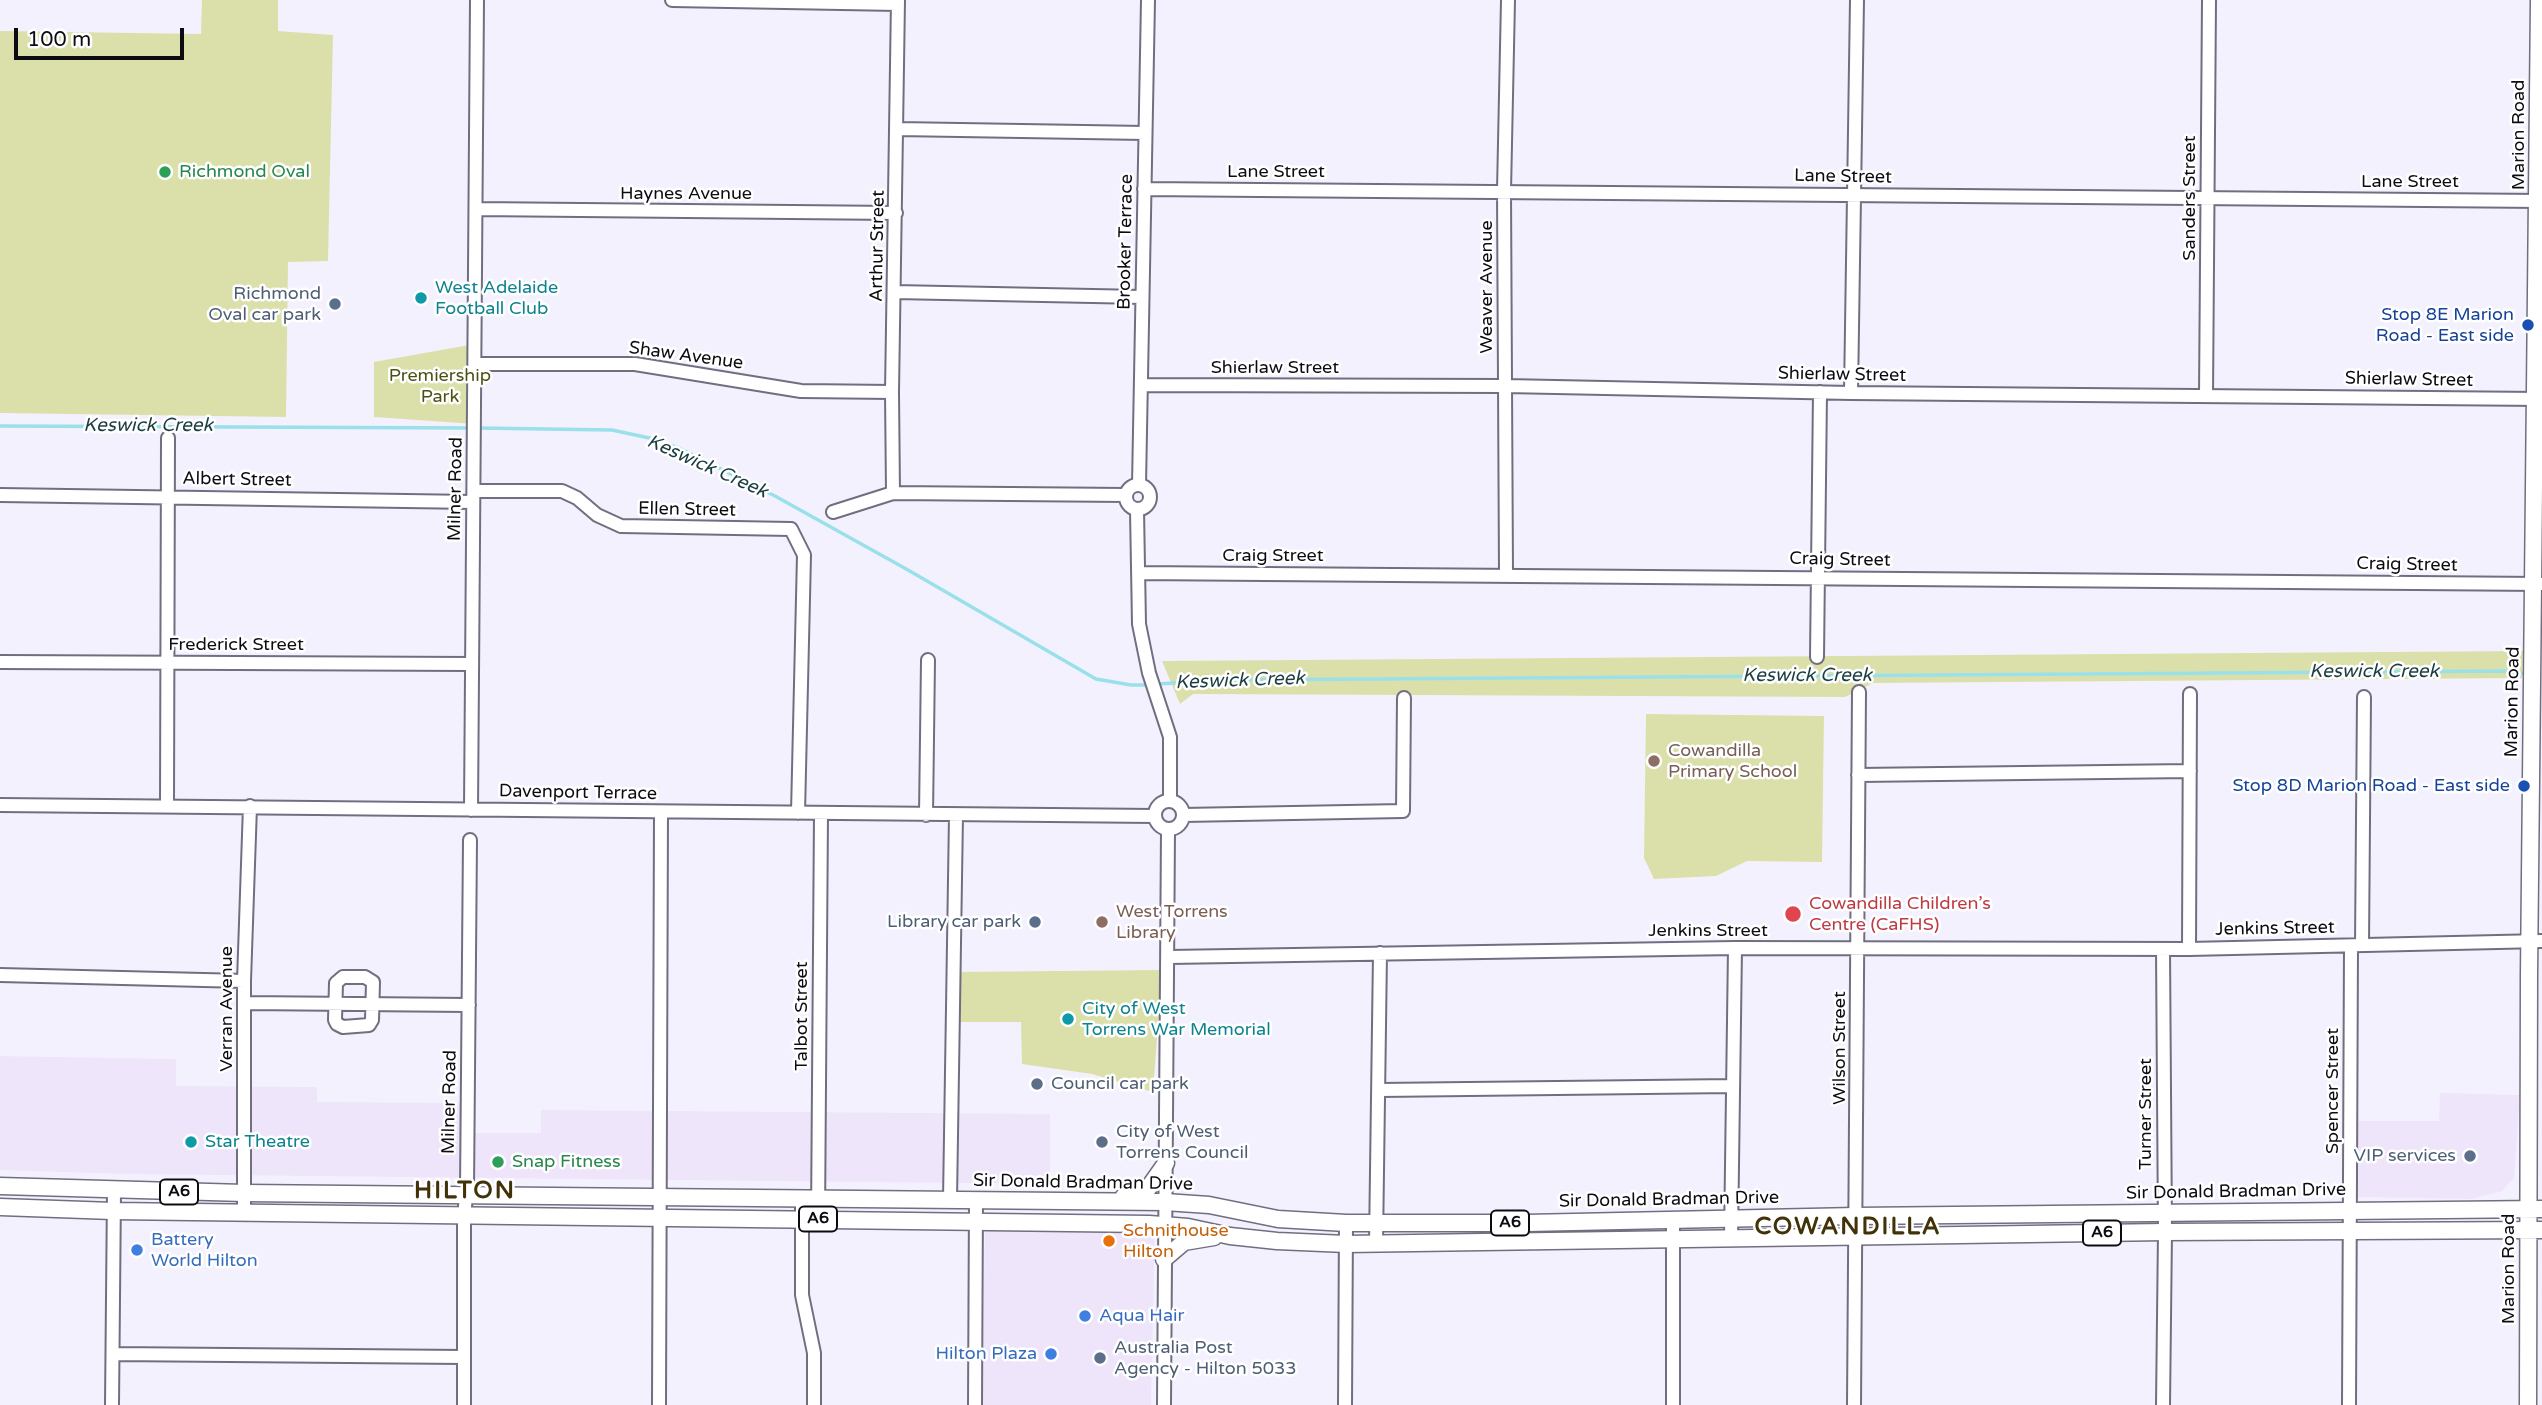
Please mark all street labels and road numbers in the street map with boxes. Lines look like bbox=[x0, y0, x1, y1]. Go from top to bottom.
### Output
street label: Marion Road bbox=[2508, 80, 2530, 190]
street label: Sanders Street bbox=[2179, 135, 2201, 261]
street label: Lane Street bbox=[1227, 161, 1325, 183]
street label: Lane Street bbox=[1794, 165, 1892, 189]
street label: Lane Street bbox=[2361, 171, 2459, 193]
street label: Brooker Terrace bbox=[1114, 174, 1138, 310]
street label: Haynes Avenue bbox=[620, 183, 752, 205]
street label: Arthur Street bbox=[866, 190, 890, 302]
street label: Weaver Avenue bbox=[1476, 220, 1498, 354]
street label: Shaw Avenue bbox=[627, 337, 745, 375]
street label: Shierlaw Street bbox=[1211, 357, 1339, 379]
street label: Shierlaw Street bbox=[1778, 363, 1906, 387]
street label: Shierlaw Street bbox=[2345, 368, 2473, 392]
street label: Milner Road bbox=[444, 437, 468, 541]
street label: Albert Street bbox=[182, 468, 292, 492]
street label: Ellen Street bbox=[638, 498, 736, 522]
street label: Craig Street bbox=[1222, 545, 1324, 567]
street label: Craig Street bbox=[1789, 548, 1891, 572]
street label: Craig Street bbox=[2356, 553, 2458, 577]
street label: Frederick Street bbox=[168, 634, 304, 656]
street label: Marion Road bbox=[2501, 646, 2525, 758]
street label: Davenport Terrace bbox=[499, 781, 657, 805]
street label: Jenkins Street bbox=[2215, 917, 2335, 941]
street label: Jenkins Street bbox=[1648, 920, 1768, 942]
street label: Verran Avenue bbox=[216, 946, 238, 1072]
street label: Talbot Street bbox=[791, 961, 813, 1071]
street label: Wilson Street bbox=[1829, 991, 1851, 1105]
street label: Spencer Street bbox=[2322, 1028, 2344, 1154]
street label: Milner Road bbox=[438, 1050, 462, 1154]
street label: Turner Street bbox=[2135, 1058, 2157, 1170]
street label: Sir Donald Bradman Drive bbox=[973, 1170, 1193, 1196]
street label: Sir Donald Bradman Drive bbox=[2126, 1179, 2346, 1205]
road number: A6 bbox=[160, 1180, 198, 1204]
street label: Sir Donald Bradman Drive bbox=[1559, 1187, 1779, 1213]
road number: A6 bbox=[799, 1206, 837, 1232]
road number: A6 bbox=[1491, 1210, 1529, 1236]
street label: Marion Road bbox=[2498, 1214, 2520, 1324]
road number: A6 bbox=[2083, 1220, 2121, 1246]

